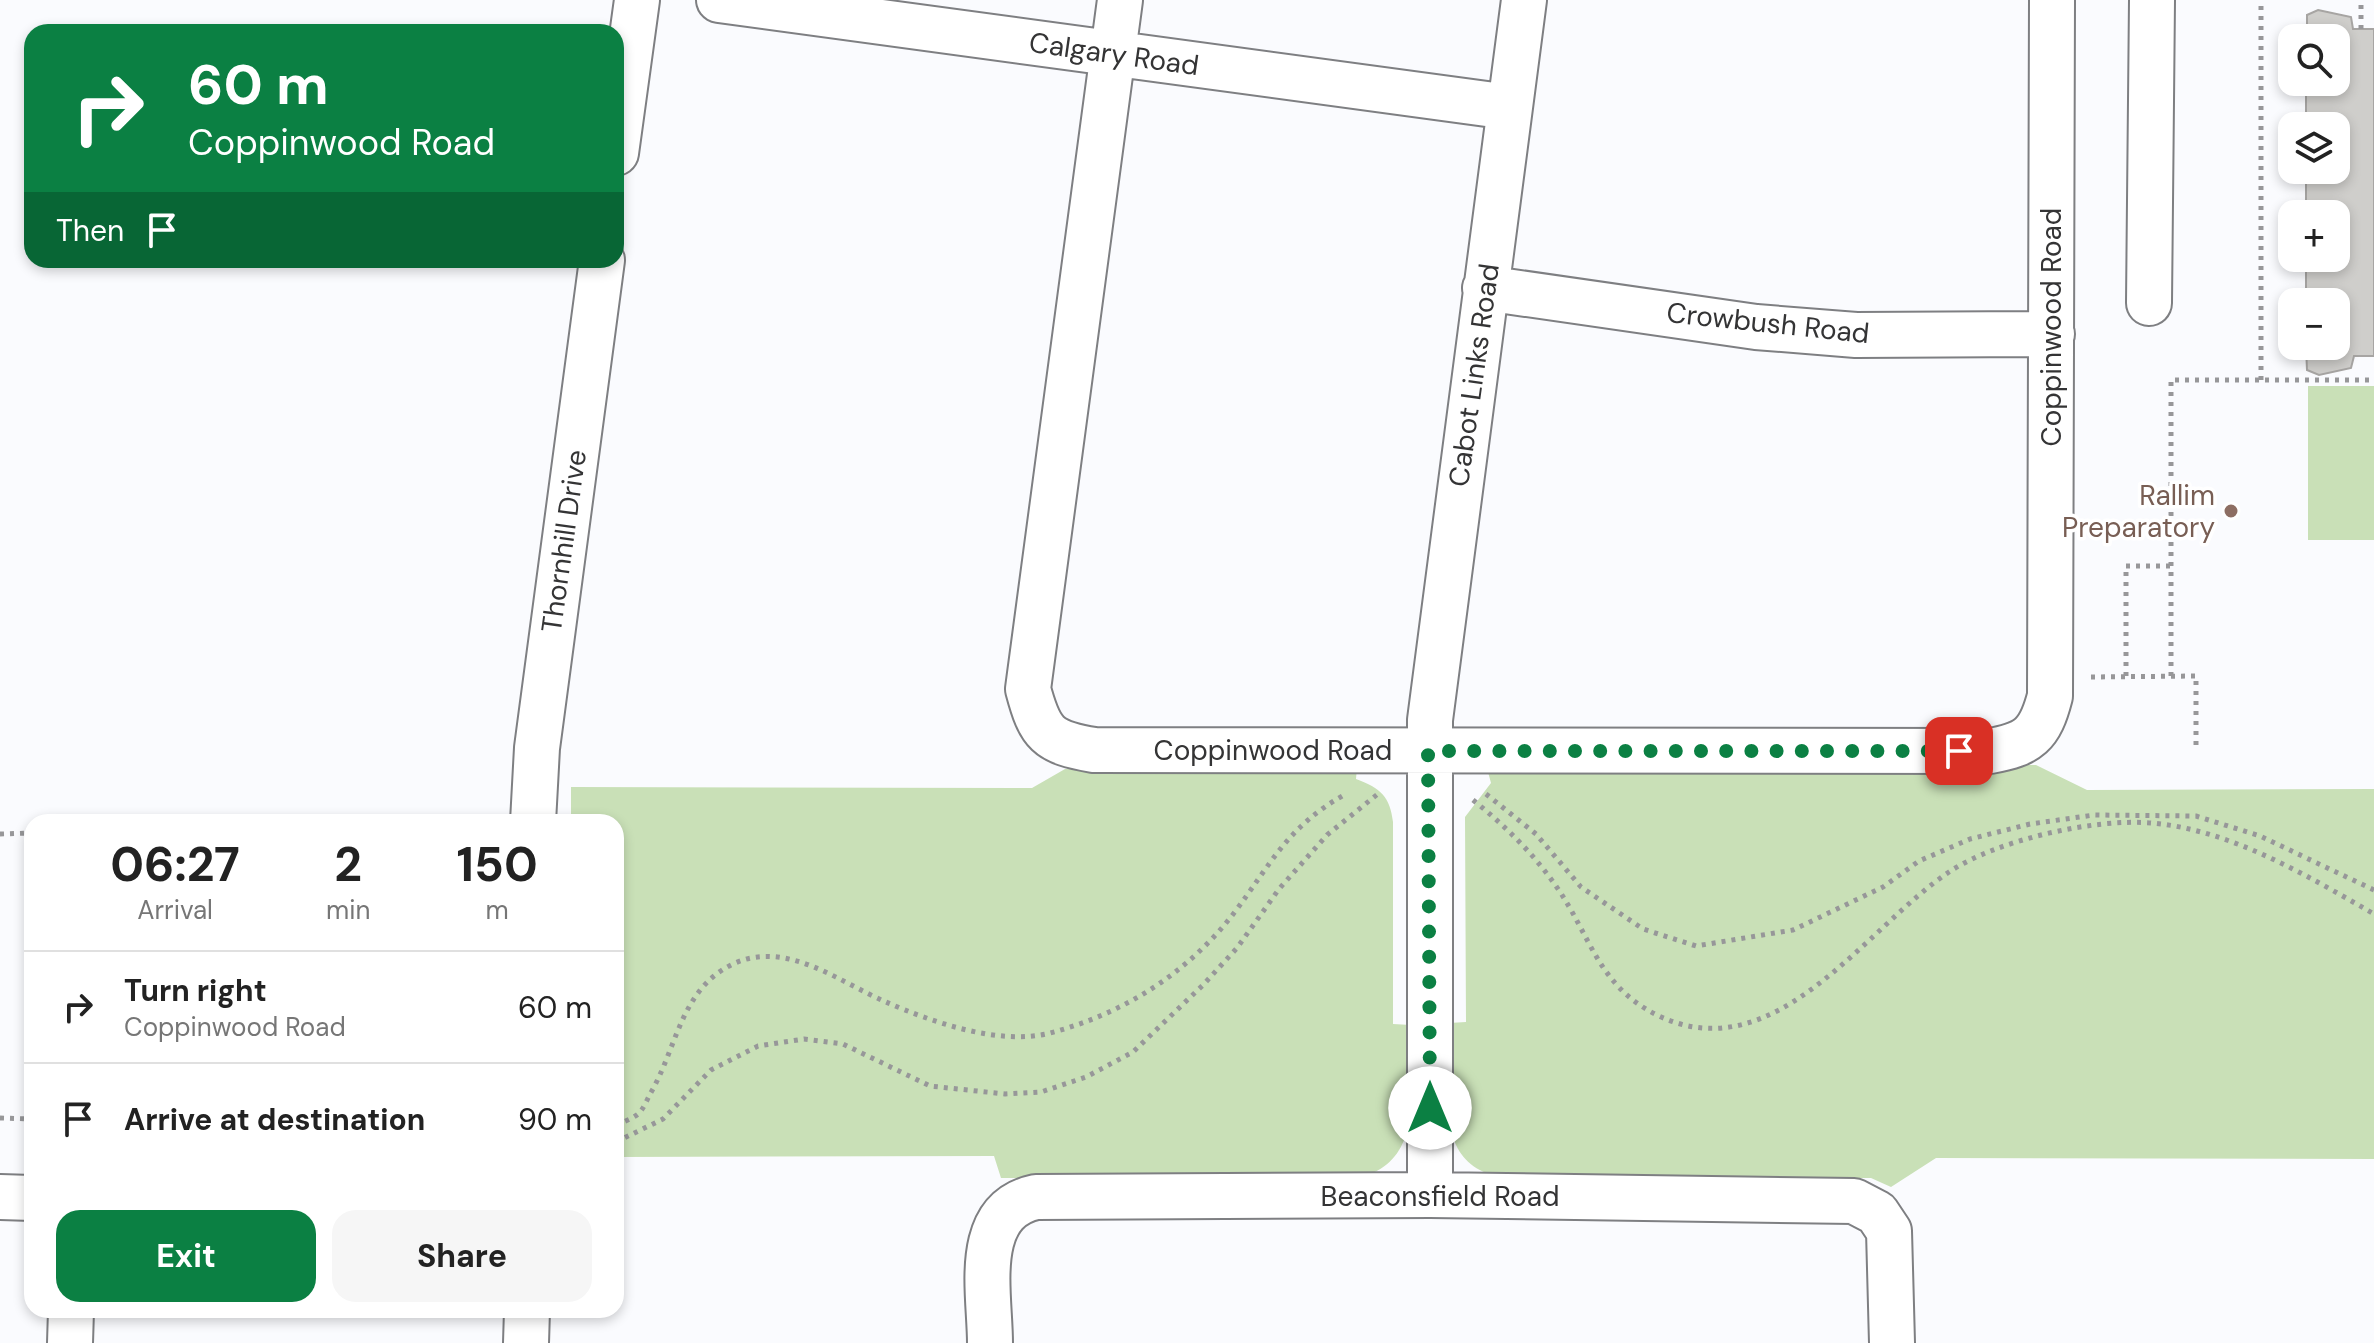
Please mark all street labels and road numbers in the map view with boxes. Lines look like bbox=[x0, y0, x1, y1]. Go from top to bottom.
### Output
street label: Calgary Road bbox=[1027, 24, 1201, 84]
street label: Coppinwood Road bbox=[2033, 208, 2070, 446]
street label: Cabot Links Road bbox=[1440, 261, 1508, 489]
street label: Crowbush Road bbox=[1665, 294, 1871, 352]
street label: Thornhill Drive bbox=[533, 447, 595, 635]
street label: Coppinwood Road bbox=[1154, 732, 1392, 769]
street label: Beaconsfield Road bbox=[1321, 1178, 1559, 1215]

